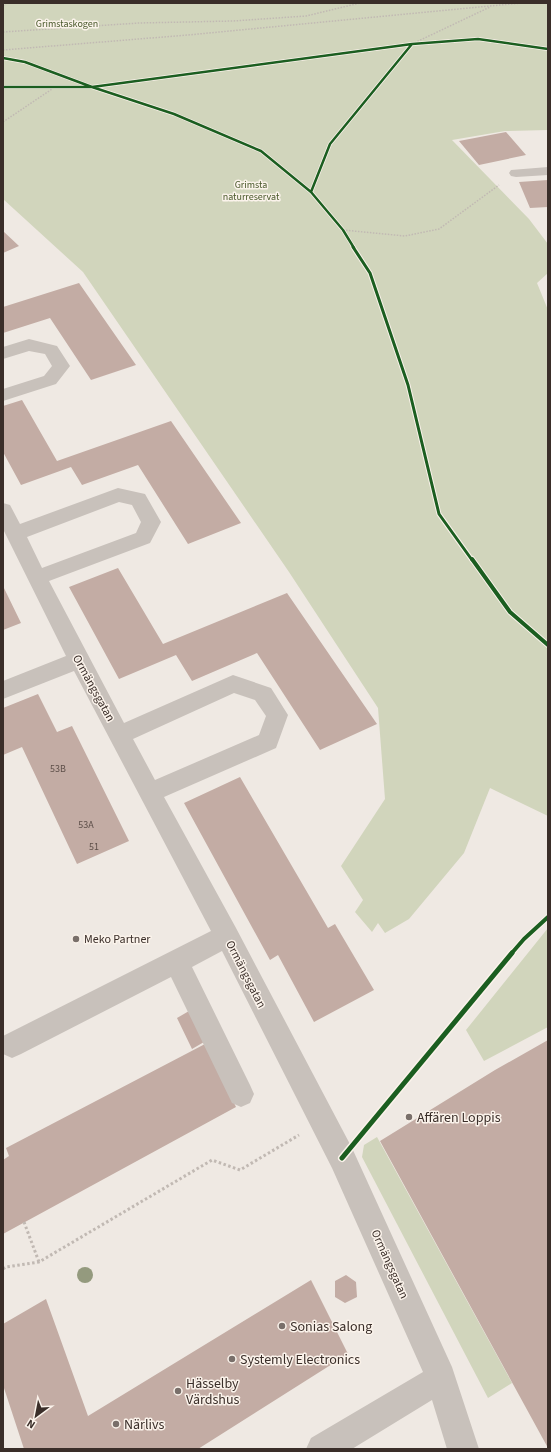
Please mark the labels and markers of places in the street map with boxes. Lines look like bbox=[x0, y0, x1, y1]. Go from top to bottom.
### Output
place label: Meko Partner bbox=[84, 931, 151, 948]
marker: Meko Partner bbox=[71, 934, 81, 944]
place label: Affären Loppis bbox=[417, 1108, 501, 1128]
marker: Affären Loppis bbox=[404, 1112, 414, 1122]
place label: Sonias Salong bbox=[290, 1317, 372, 1337]
marker: Sonias Salong bbox=[277, 1321, 287, 1331]
place label: Systemly Electronics bbox=[240, 1350, 360, 1370]
marker: Systemly Electronics bbox=[227, 1354, 237, 1364]
place label: Hässelby Värdshus bbox=[186, 1374, 240, 1410]
marker: Hässelby Värdshus bbox=[173, 1386, 183, 1396]
place label: Närlivs bbox=[124, 1415, 165, 1435]
marker: Närlivs bbox=[111, 1419, 121, 1429]

